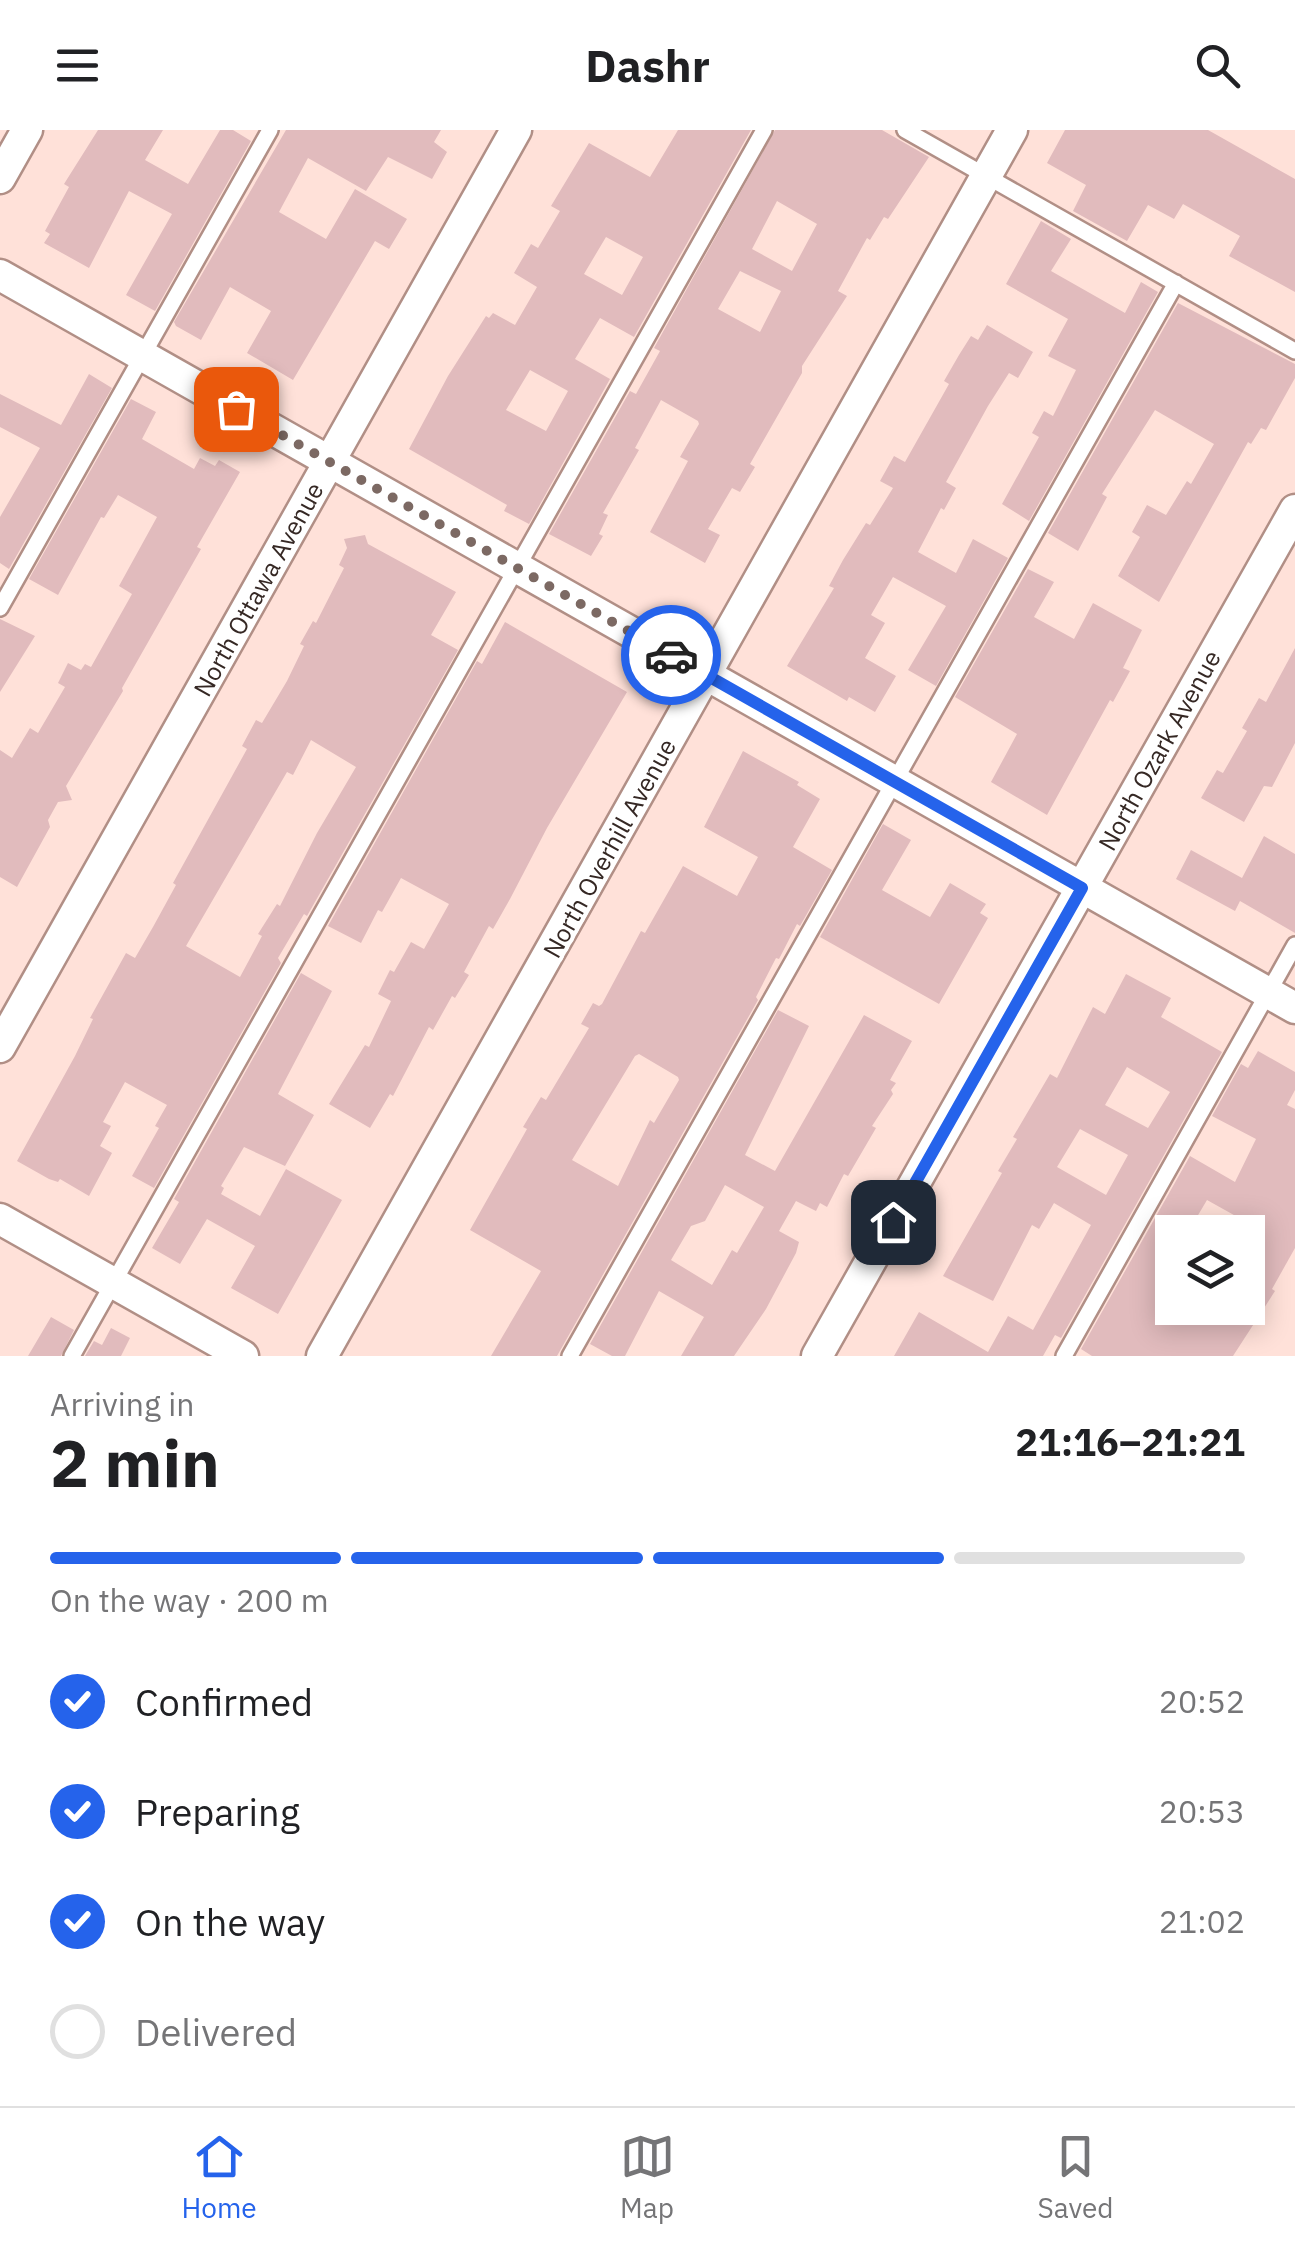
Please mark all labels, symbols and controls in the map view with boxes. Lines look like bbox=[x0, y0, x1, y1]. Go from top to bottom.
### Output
text: Dashr bbox=[585, 36, 710, 94]
icon: menu bbox=[50, 38, 105, 93]
icon: search bbox=[1190, 38, 1245, 93]
pin bbox=[194, 367, 279, 452]
icon: bag bbox=[209, 382, 264, 437]
street label: North Ottawa Avenue bbox=[185, 476, 331, 702]
courier bbox=[621, 605, 721, 705]
icon: car bbox=[644, 628, 699, 683]
street label: North Ozark Avenue bbox=[1090, 644, 1228, 856]
street label: North Overhill Avenue bbox=[535, 732, 683, 964]
pin bbox=[851, 1180, 936, 1265]
icon: home bbox=[866, 1195, 921, 1250]
map controls bbox=[1155, 1215, 1265, 1325]
button: layers bbox=[1155, 1215, 1265, 1325]
text: Arriving in bbox=[50, 1383, 195, 1425]
text: 21:16–21:21 bbox=[1015, 1417, 1245, 1466]
text: 2 min bbox=[50, 1420, 220, 1505]
text: On the way · 200 m bbox=[50, 1579, 329, 1621]
icon: check bbox=[50, 1674, 105, 1729]
text: Confirmed bbox=[135, 1677, 313, 1726]
text: 20:52 bbox=[1159, 1680, 1245, 1722]
icon: check bbox=[50, 1784, 105, 1839]
text: Preparing bbox=[135, 1787, 300, 1836]
text: 20:53 bbox=[1159, 1790, 1245, 1832]
icon: check bbox=[50, 1894, 105, 1949]
text: On the way bbox=[135, 1897, 325, 1946]
text: 21:02 bbox=[1159, 1900, 1245, 1942]
text: Delivered bbox=[135, 2007, 297, 2056]
tab: Home bbox=[181, 2129, 257, 2226]
tab: Map bbox=[620, 2129, 675, 2226]
tab: Saved bbox=[1037, 2129, 1114, 2226]

